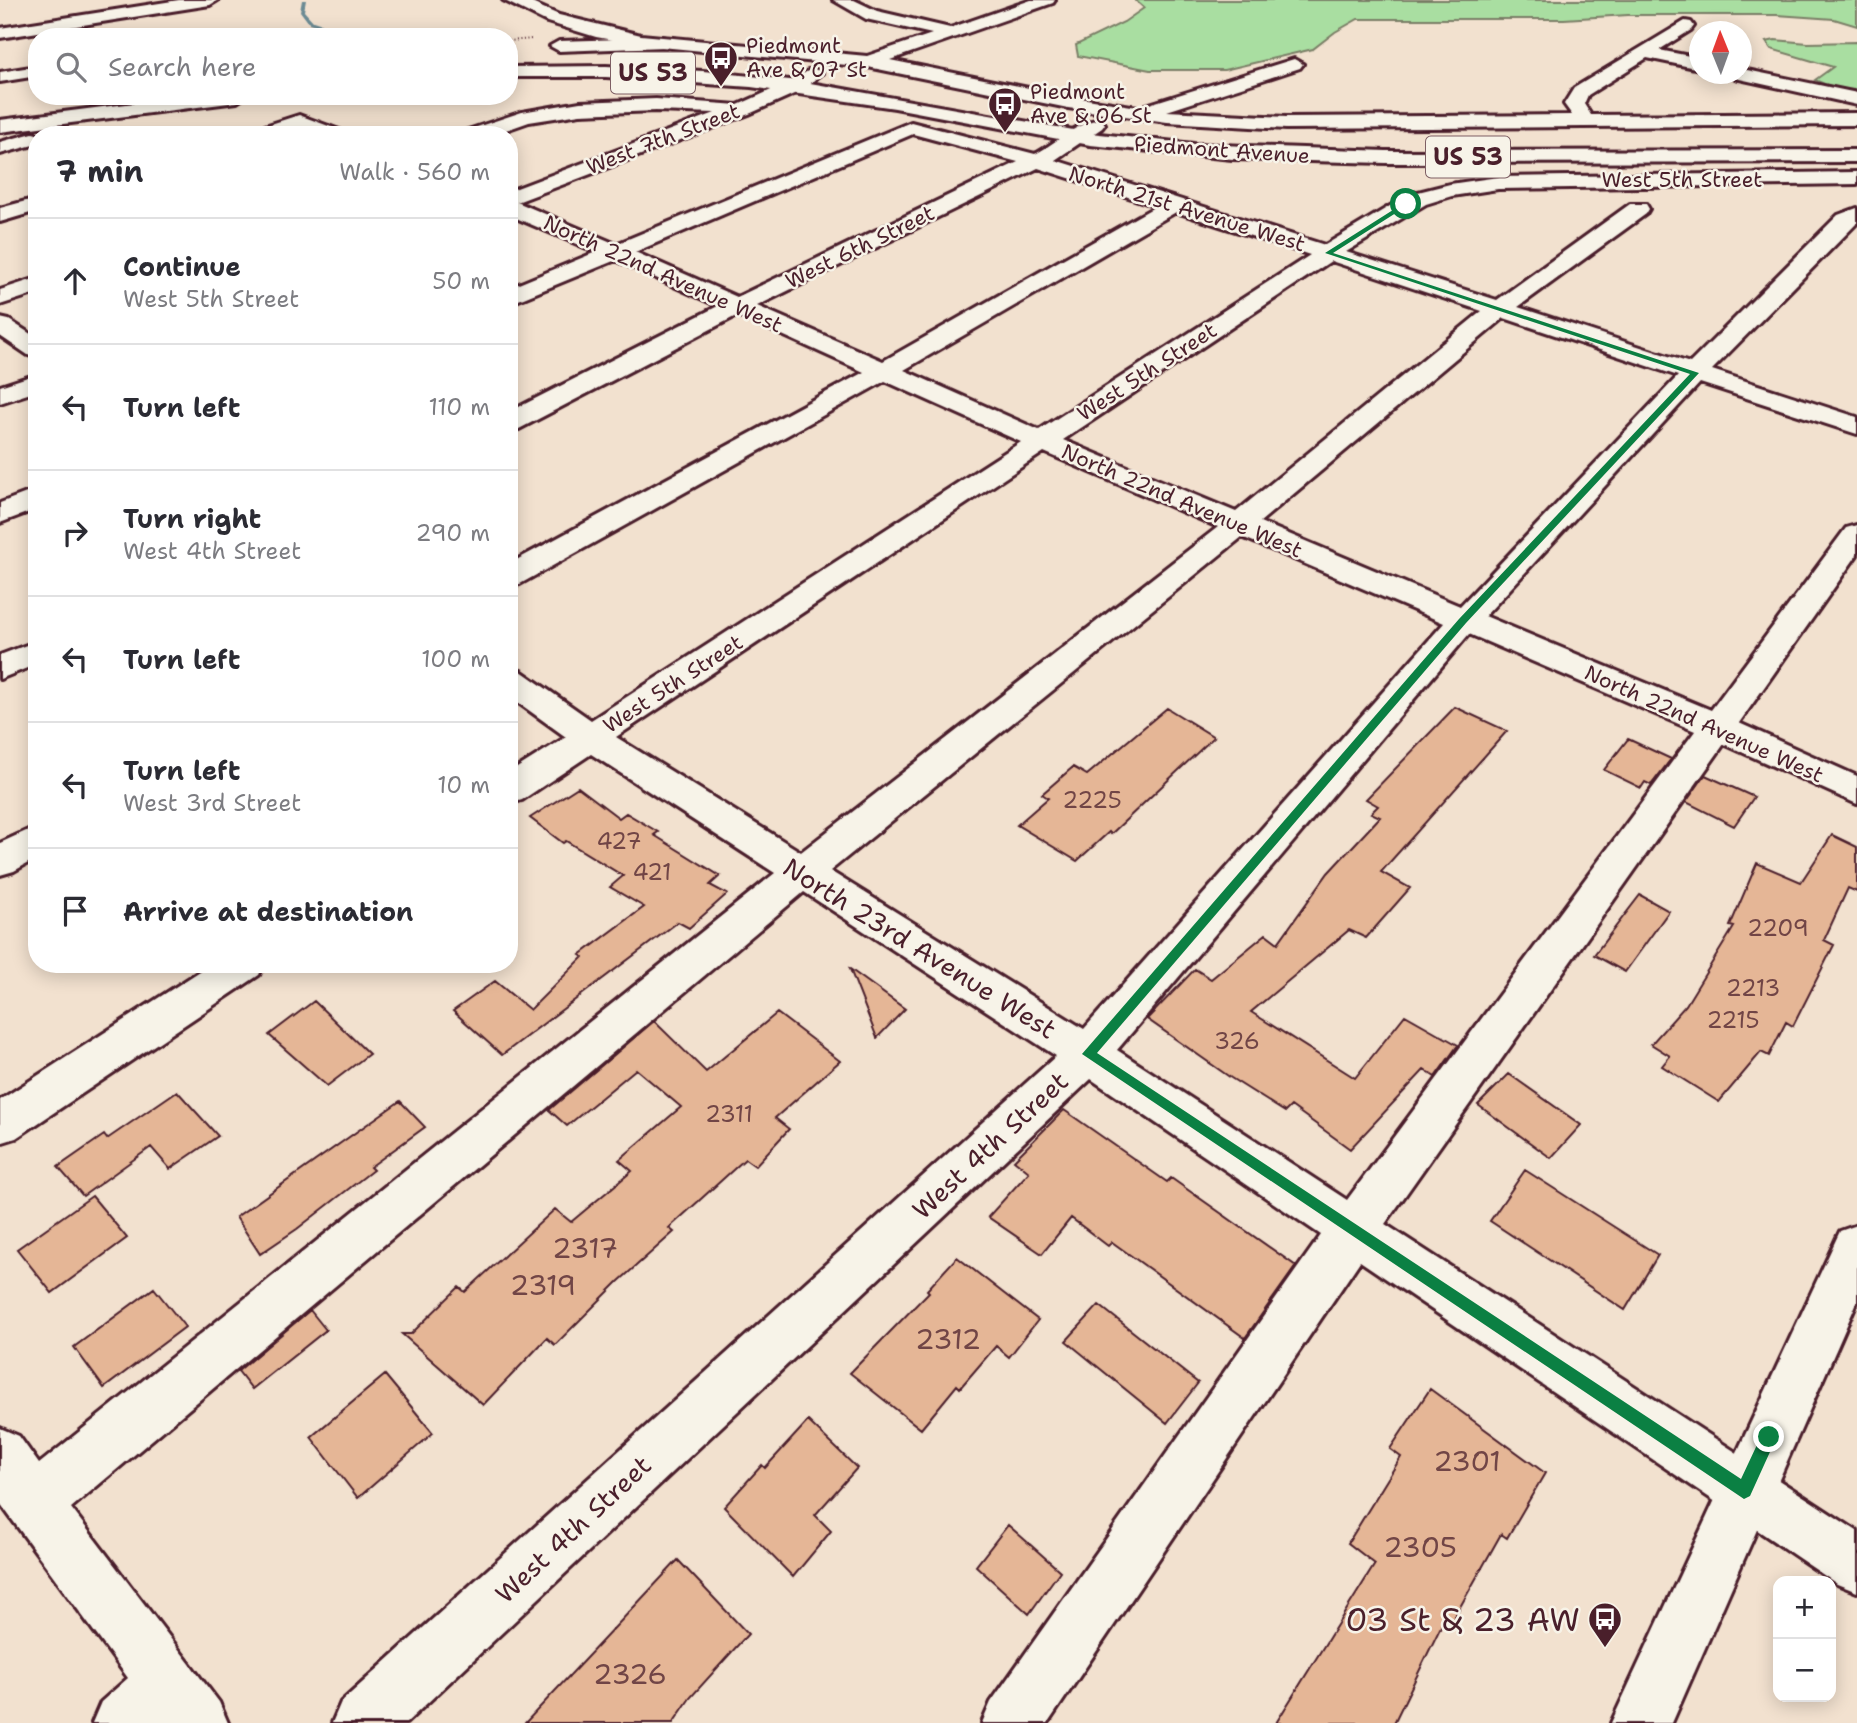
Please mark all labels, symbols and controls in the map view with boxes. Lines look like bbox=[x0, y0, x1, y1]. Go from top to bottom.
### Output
north arrow bbox=[1689, 21, 1752, 84]
search box bbox=[28, 28, 518, 105]
place label: Piedmont Ave & 07 St bbox=[746, 32, 867, 84]
bus stop icon: Piedmont Ave & 07 St bbox=[702, 39, 740, 88]
icon: search bbox=[52, 48, 90, 86]
text: Search here bbox=[108, 49, 257, 84]
road number: US 53 bbox=[611, 52, 695, 94]
place label: Piedmont Ave & 06 St bbox=[1030, 78, 1152, 130]
bus stop icon: Piedmont Ave & 06 St bbox=[986, 85, 1024, 134]
street label: West 7th Street bbox=[582, 97, 744, 181]
street label: Piedmont Avenue bbox=[1133, 130, 1311, 170]
road number: US 53 bbox=[1426, 136, 1510, 177]
text: 7 min bbox=[56, 151, 143, 192]
text: Walk · 560 m bbox=[339, 157, 490, 187]
street label: North 21st Avenue West bbox=[1065, 160, 1309, 258]
street label: West 5th Street bbox=[1601, 166, 1763, 194]
route start bbox=[1390, 188, 1421, 219]
street label: West 6th Street bbox=[781, 199, 939, 295]
street label: North 22nd Avenue West bbox=[539, 209, 787, 339]
text: Continue bbox=[123, 249, 241, 284]
icon: ahead bbox=[56, 262, 94, 300]
text: 50 m bbox=[432, 266, 490, 296]
text: West 5th Street bbox=[123, 284, 299, 314]
street label: West 5th Street bbox=[1072, 316, 1222, 428]
icon: left bbox=[56, 388, 94, 426]
text: Turn left bbox=[123, 390, 240, 425]
text: 110 m bbox=[428, 392, 490, 422]
street label: North 22nd Avenue West bbox=[1057, 438, 1307, 564]
text: Turn right bbox=[123, 501, 261, 536]
icon: right bbox=[56, 514, 94, 552]
text: 290 m bbox=[416, 518, 490, 548]
text: West 4th Street bbox=[123, 536, 301, 566]
street label: West 5th Street bbox=[598, 628, 748, 740]
icon: left bbox=[56, 640, 94, 678]
text: Turn left bbox=[123, 642, 240, 677]
text: 100 m bbox=[421, 644, 490, 674]
street label: North 22nd Avenue West bbox=[1580, 659, 1828, 789]
text: Turn left bbox=[123, 753, 240, 788]
icon: left bbox=[56, 766, 94, 804]
text: 10 m bbox=[437, 770, 490, 800]
house number: 2225 bbox=[1062, 785, 1122, 815]
text: West 3rd Street bbox=[123, 788, 301, 818]
house number: 427 bbox=[596, 826, 642, 856]
street label: North 23rd Avenue West bbox=[777, 849, 1063, 1047]
house number: 421 bbox=[632, 857, 672, 887]
icon: arrive bbox=[56, 892, 94, 930]
text: Arrive at destination bbox=[123, 894, 413, 929]
house number: 2209 bbox=[1747, 913, 1809, 943]
house number: 2213 bbox=[1726, 973, 1780, 1003]
house number: 2215 bbox=[1706, 1005, 1760, 1035]
house number: 326 bbox=[1214, 1026, 1260, 1056]
street label: West 4th Street bbox=[904, 1063, 1076, 1227]
house number: 2311 bbox=[705, 1099, 753, 1129]
house number: 2317 bbox=[552, 1229, 618, 1267]
house number: 2319 bbox=[510, 1266, 576, 1304]
house number: 2312 bbox=[915, 1320, 981, 1358]
route end bbox=[1753, 1421, 1784, 1452]
house number: 2301 bbox=[1433, 1442, 1501, 1480]
street label: West 4th Street bbox=[487, 1447, 659, 1611]
house number: 2305 bbox=[1383, 1528, 1457, 1566]
map controls bbox=[1773, 1576, 1836, 1702]
button: + bbox=[1773, 1576, 1836, 1639]
place label: 03 St & 23 AW bbox=[1345, 1598, 1580, 1641]
bus stop icon: 03 St & 23 AW bbox=[1586, 1600, 1624, 1649]
button: − bbox=[1773, 1639, 1836, 1702]
house number: 2326 bbox=[593, 1655, 667, 1693]

